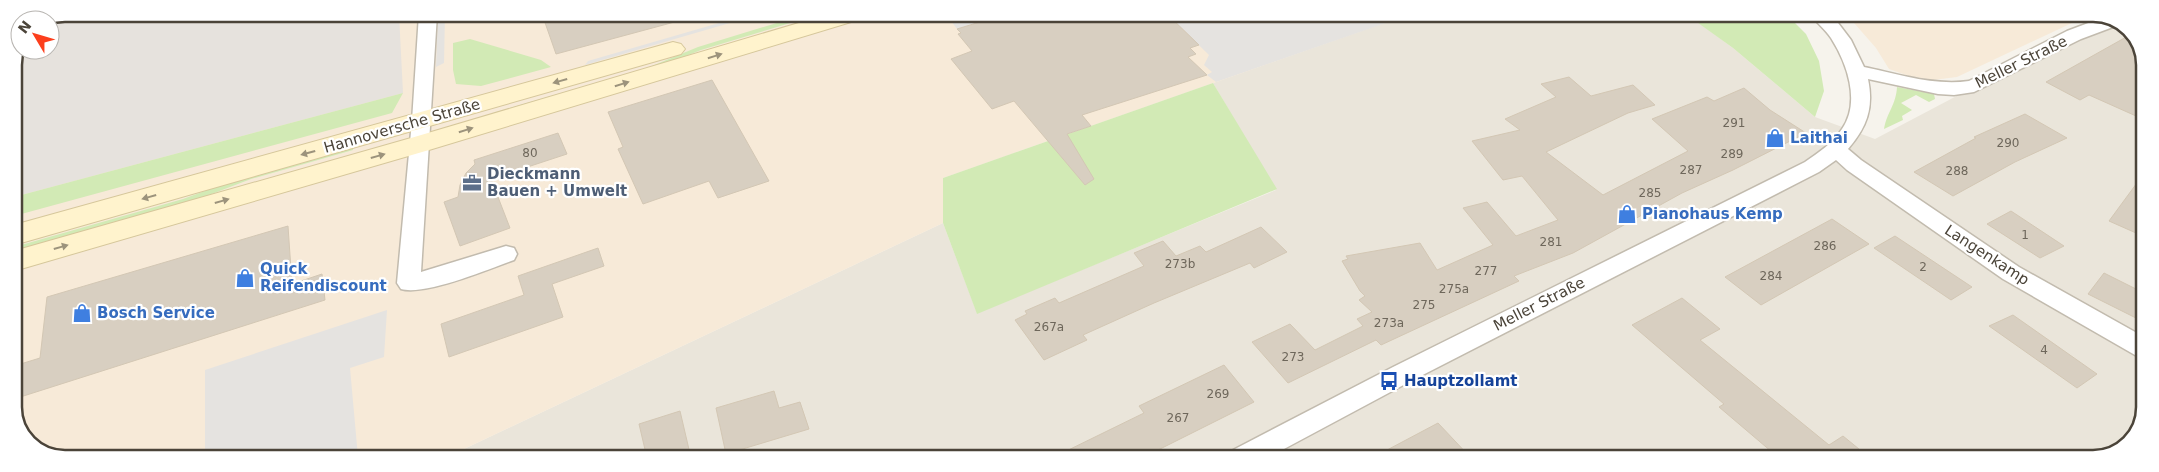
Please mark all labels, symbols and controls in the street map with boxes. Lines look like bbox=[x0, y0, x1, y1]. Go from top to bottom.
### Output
north arrow bbox=[10, 10, 60, 60]
text: N bbox=[15, 17, 35, 37]
street label: Meller Straße bbox=[1972, 32, 2070, 92]
one-way arrow bbox=[707, 51, 722, 59]
one-way arrow bbox=[553, 78, 568, 86]
one-way arrow bbox=[615, 79, 630, 87]
street label: Hannoversche Straße bbox=[322, 95, 482, 157]
house number: 291 bbox=[1723, 116, 1745, 130]
one-way arrow bbox=[459, 126, 474, 134]
shop icon: Laithai bbox=[1764, 127, 1786, 149]
place label: Laithai bbox=[1790, 129, 1848, 147]
house number: 290 bbox=[1997, 136, 2019, 150]
house number: 80 bbox=[522, 146, 538, 160]
house number: 289 bbox=[1721, 147, 1743, 161]
one-way arrow bbox=[300, 149, 315, 157]
one-way arrow bbox=[371, 152, 386, 160]
house number: 287 bbox=[1680, 163, 1702, 177]
house number: 288 bbox=[1946, 164, 1968, 178]
place label: Dieckmann Bauen + Umwelt bbox=[487, 165, 627, 200]
office icon: Dieckmann Bauen + Umwelt bbox=[461, 172, 483, 194]
house number: 285 bbox=[1639, 186, 1661, 200]
one-way arrow bbox=[141, 193, 156, 201]
one-way arrow bbox=[215, 197, 230, 205]
shop icon: Pianohaus Kemp bbox=[1616, 203, 1638, 225]
place label: Pianohaus Kemp bbox=[1642, 205, 1783, 223]
street label: Langenkamp bbox=[1941, 221, 2033, 289]
house number: 1 bbox=[2021, 228, 2029, 242]
house number: 281 bbox=[1540, 235, 1562, 249]
house number: 286 bbox=[1814, 239, 1836, 253]
one-way arrow bbox=[53, 243, 68, 251]
house number: 273b bbox=[1165, 257, 1195, 271]
place label: Quick Reifendiscount bbox=[260, 260, 387, 295]
house number: 2 bbox=[1919, 260, 1927, 274]
house number: 277 bbox=[1475, 264, 1497, 278]
shop icon: Quick Reifendiscount bbox=[234, 267, 256, 289]
house number: 284 bbox=[1760, 269, 1782, 283]
street label: Meller Straße bbox=[1490, 273, 1588, 335]
house number: 275a bbox=[1439, 282, 1469, 296]
house number: 275 bbox=[1413, 298, 1435, 312]
shop icon: Bosch Service bbox=[71, 302, 93, 324]
place label: Bosch Service bbox=[97, 304, 215, 322]
house number: 273a bbox=[1374, 316, 1404, 330]
house number: 267a bbox=[1034, 320, 1064, 334]
house number: 4 bbox=[2040, 343, 2048, 357]
house number: 273 bbox=[1282, 350, 1304, 364]
bus stop icon: Hauptzollamt bbox=[1378, 370, 1400, 392]
place label: Hauptzollamt bbox=[1404, 372, 1518, 390]
house number: 269 bbox=[1207, 387, 1229, 401]
house number: 267 bbox=[1167, 411, 1189, 425]

